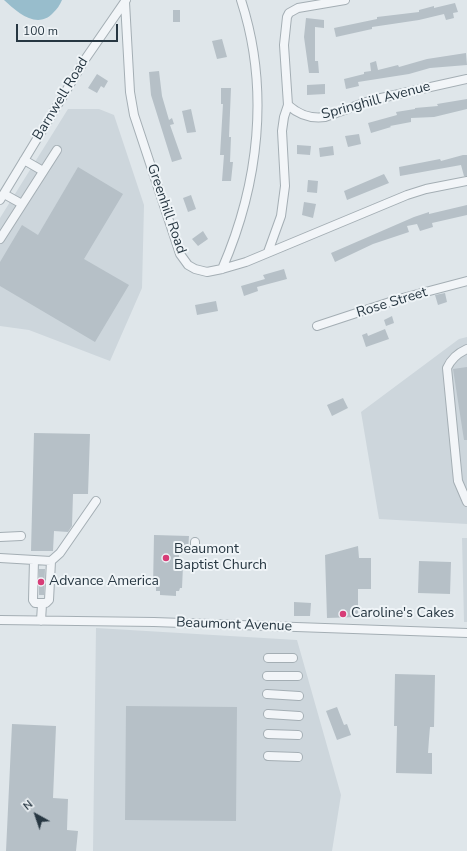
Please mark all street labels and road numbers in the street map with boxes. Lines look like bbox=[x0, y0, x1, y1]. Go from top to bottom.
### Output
street label: Barnwell Road bbox=[30, 55, 92, 143]
street label: Springhill Avenue bbox=[320, 78, 432, 124]
street label: Greenhill Road bbox=[143, 162, 189, 256]
street label: Rose Street bbox=[355, 284, 429, 322]
street label: Beaumont Avenue bbox=[176, 615, 292, 635]

